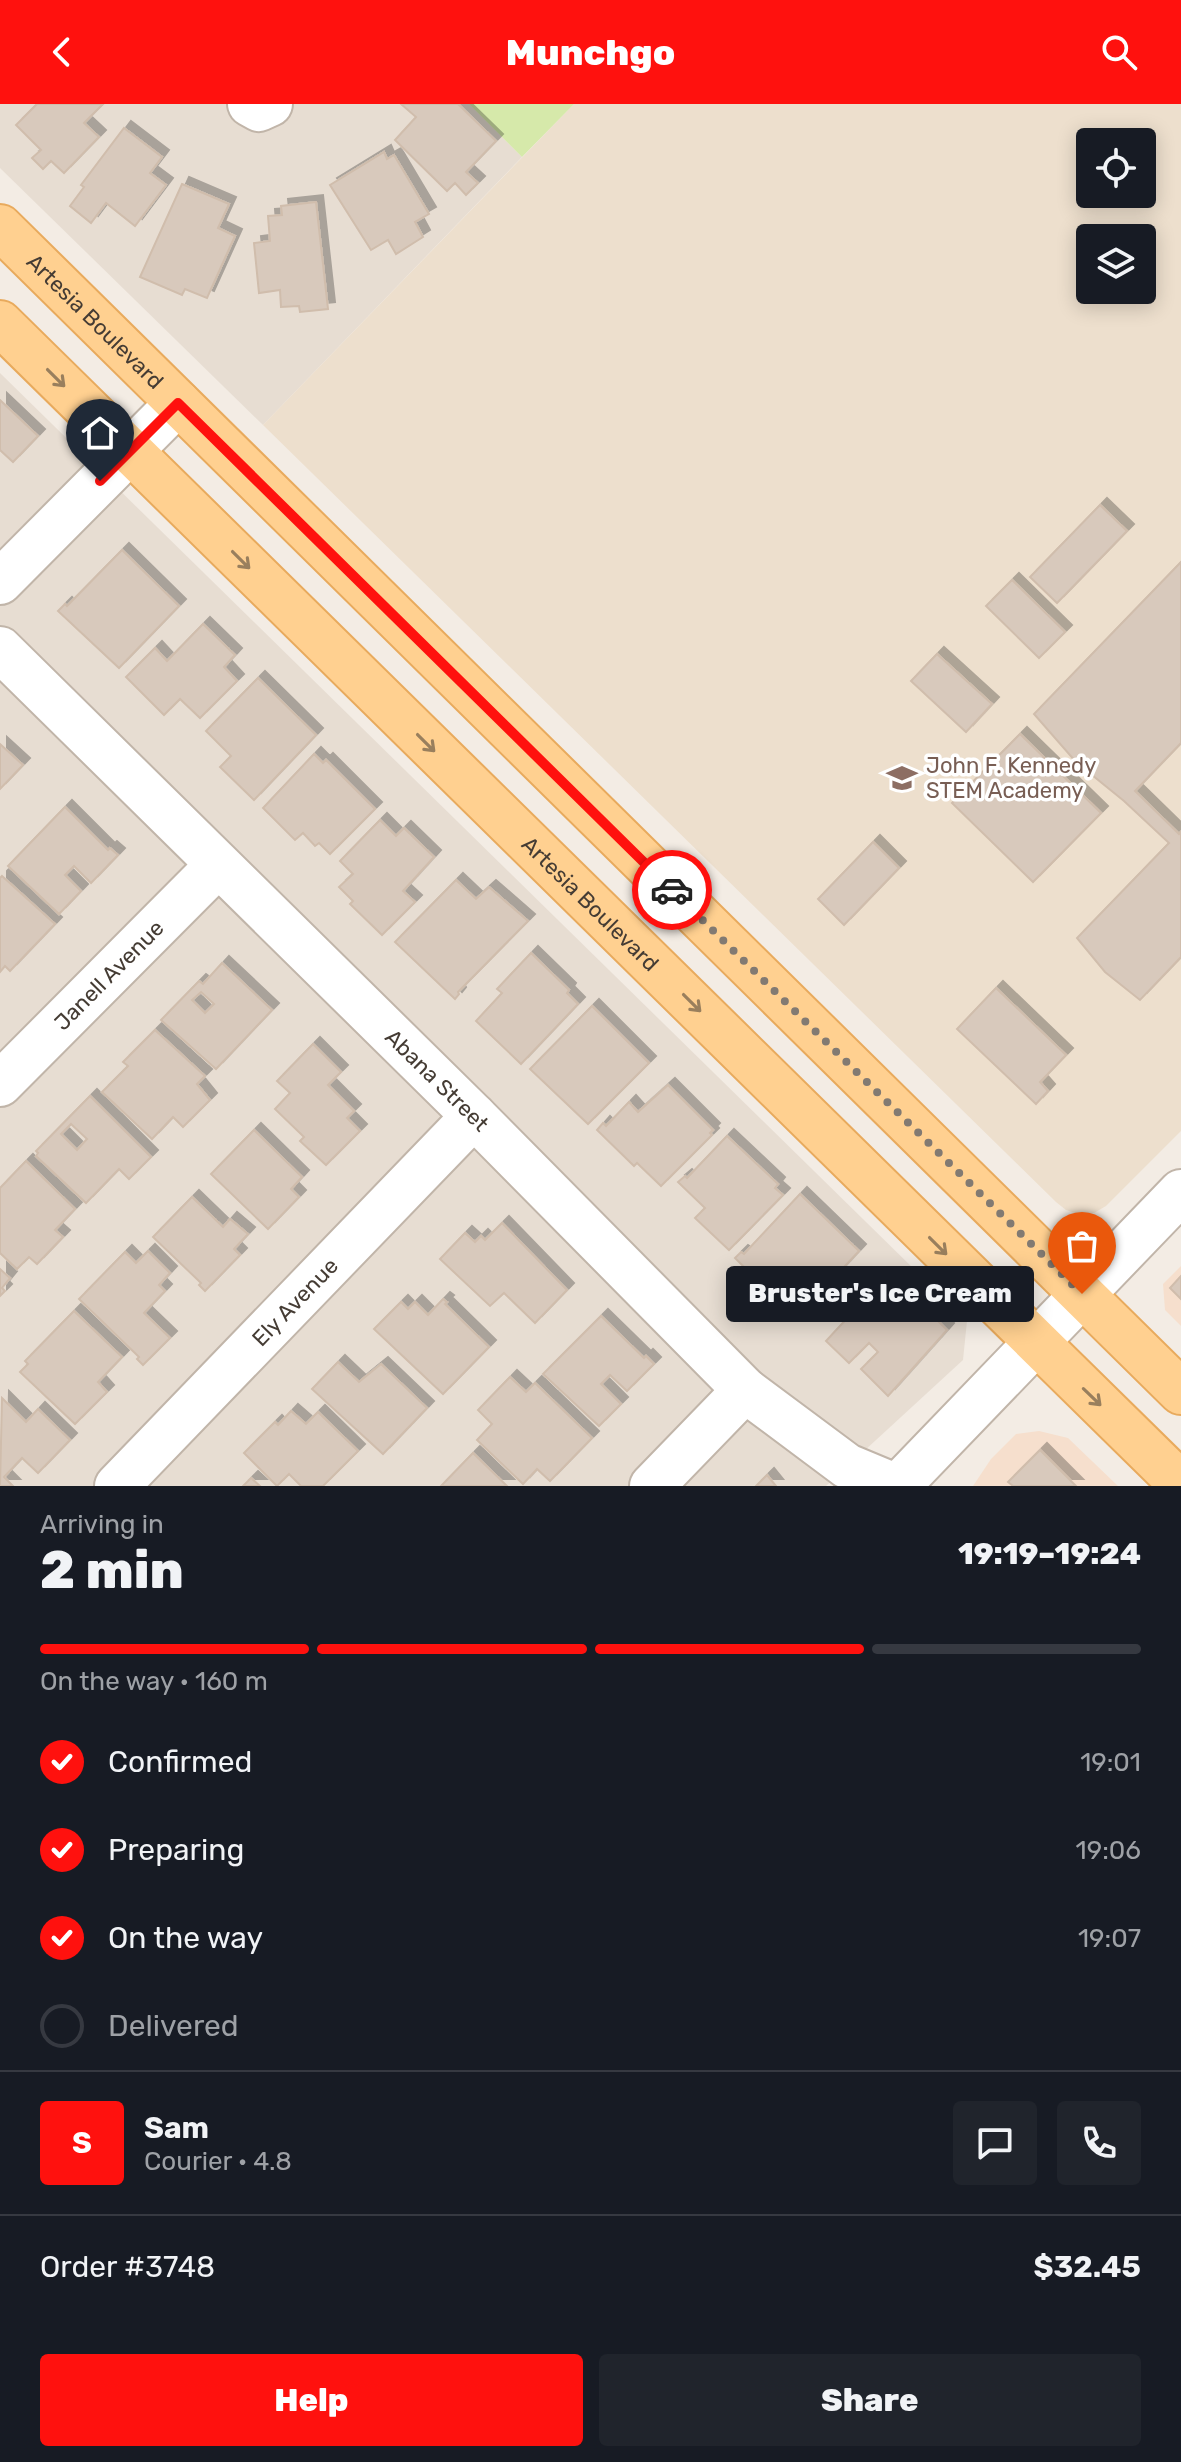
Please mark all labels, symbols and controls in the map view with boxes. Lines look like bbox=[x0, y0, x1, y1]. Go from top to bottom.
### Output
icon: back bbox=[40, 30, 84, 74]
icon: search bbox=[1097, 30, 1141, 74]
text: Munchgo bbox=[506, 31, 675, 74]
map controls bbox=[1076, 128, 1156, 304]
button: locate bbox=[1076, 128, 1156, 208]
button: layers bbox=[1076, 224, 1156, 304]
street label: Artesia Boulevard bbox=[21, 248, 169, 395]
one-way arrow bbox=[46, 368, 65, 387]
pin bbox=[66, 399, 134, 481]
icon: home bbox=[78, 411, 122, 455]
one-way arrow bbox=[231, 551, 251, 570]
one-way arrow bbox=[416, 733, 436, 752]
place label: John F. Kennedy STEM Academy bbox=[926, 752, 1096, 804]
school or university icon: John F. Kennedy STEM Academy bbox=[885, 761, 919, 795]
street label: Artesia Boulevard bbox=[516, 831, 664, 977]
courier bbox=[632, 850, 712, 930]
icon: car bbox=[650, 868, 694, 912]
street label: Janell Avenue bbox=[49, 915, 169, 1036]
one-way arrow bbox=[682, 994, 702, 1013]
street label: Abana Street bbox=[380, 1023, 495, 1137]
pin bbox=[1048, 1212, 1116, 1294]
icon: bag bbox=[1060, 1224, 1104, 1268]
one-way arrow bbox=[928, 1236, 947, 1255]
street label: Ely Avenue bbox=[246, 1252, 344, 1352]
callout: Bruster's Ice Cream bbox=[726, 1266, 1034, 1322]
text: Bruster's Ice Cream bbox=[748, 1278, 1012, 1309]
one-way arrow bbox=[1082, 1387, 1102, 1406]
text: Arriving in bbox=[40, 1509, 164, 1540]
text: 19:19–19:24 bbox=[958, 1536, 1141, 1572]
text: 2 min bbox=[40, 1539, 184, 1601]
text: On the way · 160 m bbox=[40, 1666, 268, 1697]
icon: check bbox=[40, 1740, 84, 1784]
text: Confirmed bbox=[108, 1744, 252, 1780]
text: 19:01 bbox=[1080, 1747, 1141, 1778]
icon: check bbox=[40, 1828, 84, 1872]
text: Preparing bbox=[108, 1832, 244, 1868]
text: 19:06 bbox=[1076, 1835, 1141, 1866]
icon: check bbox=[40, 1916, 84, 1960]
text: On the way bbox=[108, 1920, 263, 1956]
text: 19:07 bbox=[1078, 1923, 1141, 1954]
text: Delivered bbox=[108, 2008, 239, 2044]
button: chat bbox=[953, 2101, 1037, 2185]
button: phone bbox=[1057, 2101, 1141, 2185]
text: Sam bbox=[144, 2110, 209, 2146]
text: S bbox=[72, 2125, 92, 2161]
text: Courier · 4.8 bbox=[144, 2146, 292, 2177]
text: Order #3748 bbox=[40, 2249, 215, 2285]
text: $32.45 bbox=[1034, 2249, 1141, 2285]
button: Help bbox=[40, 2354, 583, 2446]
button: Share bbox=[599, 2354, 1141, 2446]

